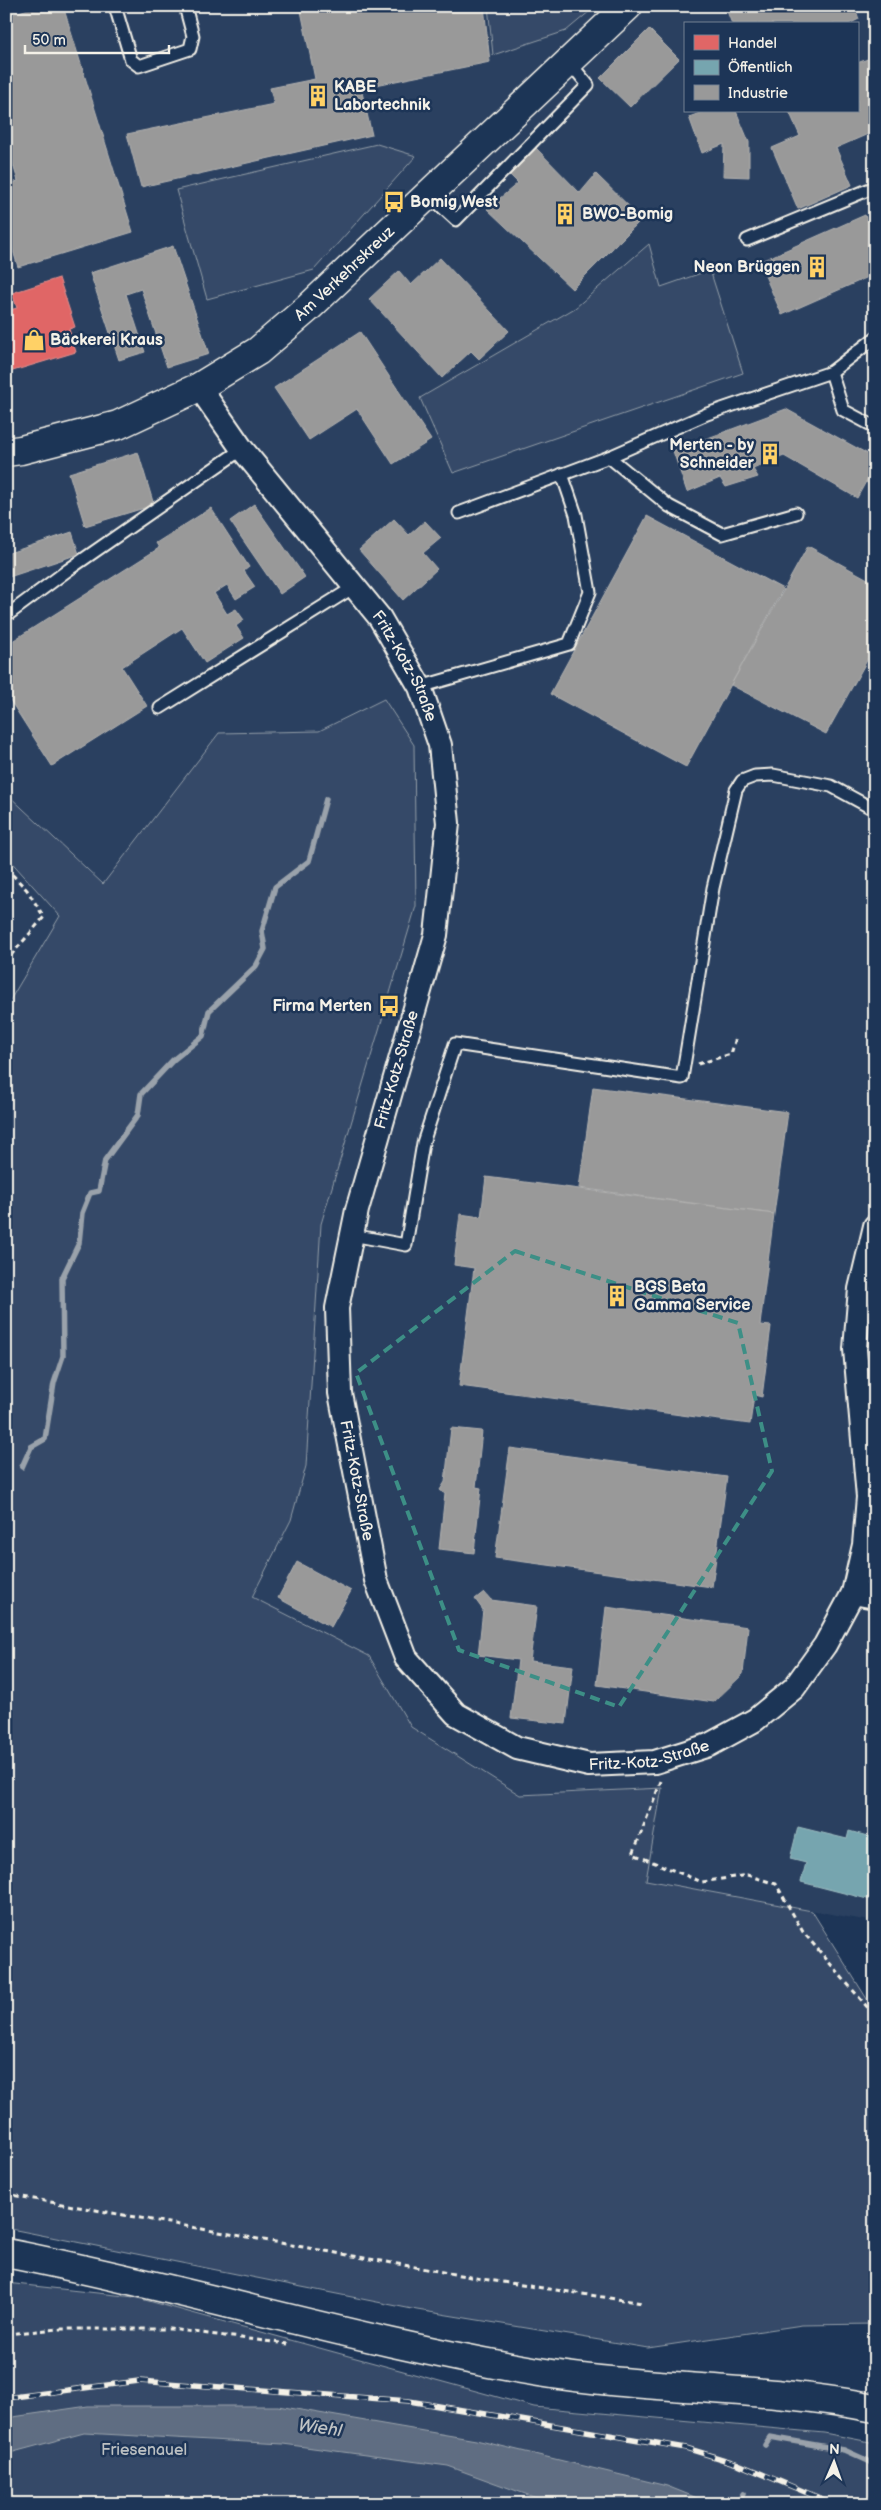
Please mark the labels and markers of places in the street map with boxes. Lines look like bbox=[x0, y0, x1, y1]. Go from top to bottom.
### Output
place label: KABE Labortechnik bbox=[334, 78, 431, 115]
building icon: KABE Labortechnik bbox=[305, 83, 331, 109]
bus stop icon: Bomig West bbox=[381, 189, 407, 215]
place label: Bomig West bbox=[410, 193, 498, 212]
building icon: BWO-Bomig bbox=[552, 201, 578, 227]
place label: BWO-Bomig bbox=[582, 205, 673, 224]
building icon: Neon Brüggen bbox=[804, 254, 830, 280]
place label: Neon Brüggen bbox=[694, 258, 800, 277]
shop icon: Bäckerei Kraus bbox=[21, 327, 47, 353]
place label: Bäckerei Kraus bbox=[50, 331, 163, 350]
place label: Merten - by Schneider bbox=[669, 436, 755, 473]
building icon: Merten - by Schneider bbox=[757, 441, 783, 467]
bus stop icon: Firma Merten bbox=[376, 993, 402, 1019]
place label: Firma Merten bbox=[273, 997, 372, 1016]
place label: BGS Beta Gamma Service bbox=[634, 1278, 751, 1315]
building icon: BGS Beta Gamma Service bbox=[604, 1283, 630, 1309]

